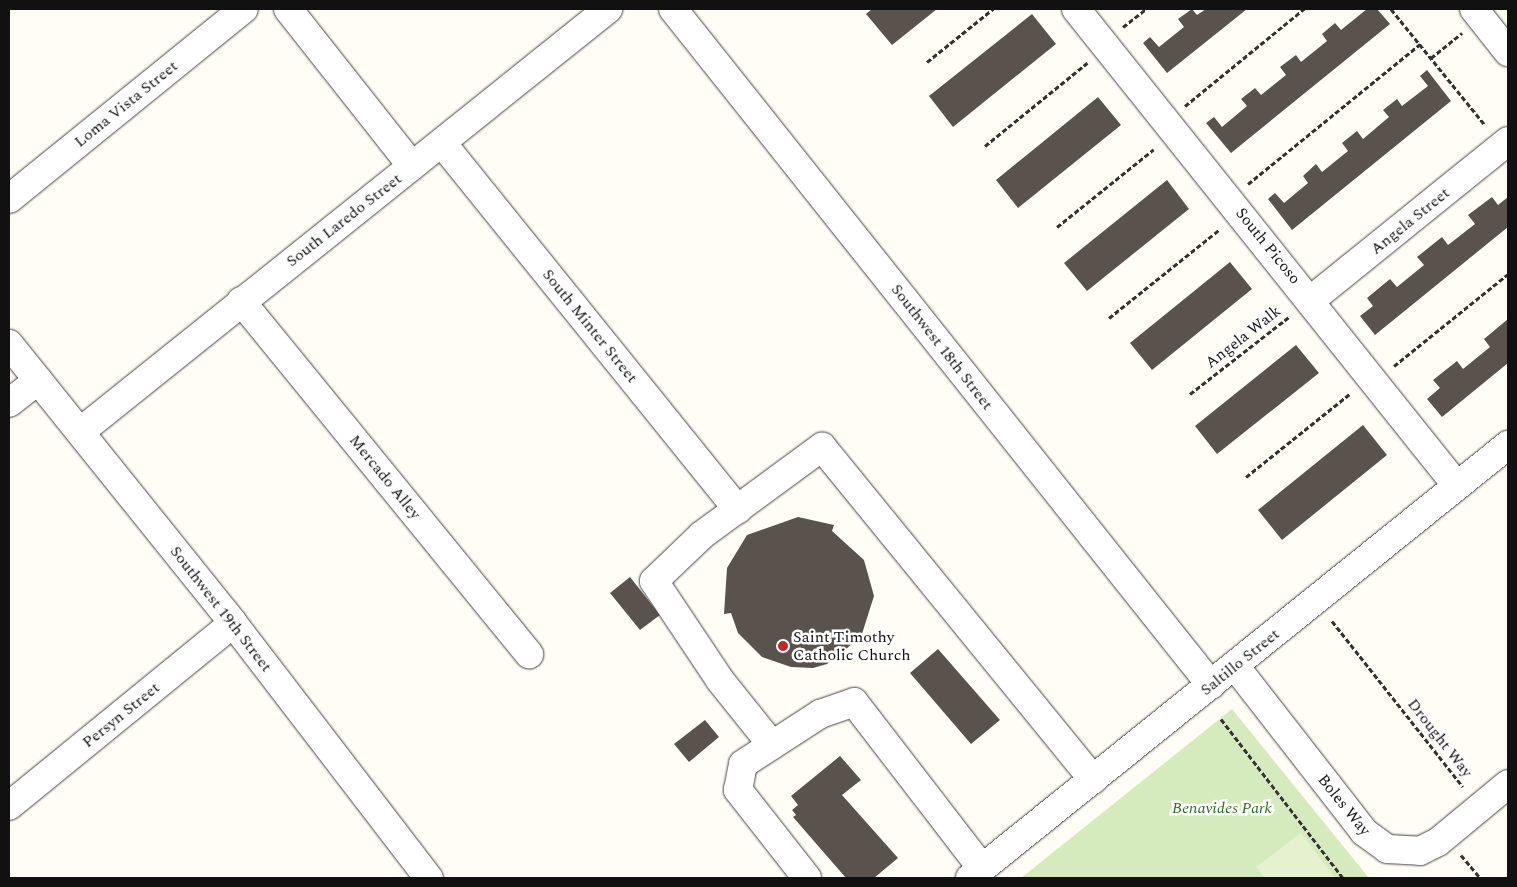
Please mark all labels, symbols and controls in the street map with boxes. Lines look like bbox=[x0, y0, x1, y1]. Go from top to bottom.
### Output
street label: Loma Vista Street bbox=[70, 56, 182, 152]
street label: South Laredo Street bbox=[283, 169, 405, 271]
street label: Angela Street bbox=[1367, 183, 1453, 259]
street label: South Picoso bbox=[1231, 204, 1305, 288]
street label: South Minter Street bbox=[538, 265, 642, 387]
street label: Southwest 18th Street bbox=[887, 280, 997, 414]
street label: Angela Walk bbox=[1201, 301, 1285, 373]
street label: Mercado Alley bbox=[345, 431, 425, 523]
street label: Southwest 19th Street bbox=[166, 542, 276, 676]
street label: Saltillo Street bbox=[1197, 624, 1283, 700]
place label: Saint Timothy Catholic Church bbox=[793, 627, 911, 665]
marker: Saint Timothy Catholic Church bbox=[777, 640, 789, 652]
street label: Persyn Street bbox=[78, 678, 164, 752]
street label: Drought Way bbox=[1403, 695, 1477, 781]
street label: Boles Way bbox=[1313, 770, 1375, 840]
park label: Benavides Park bbox=[1172, 798, 1272, 818]

